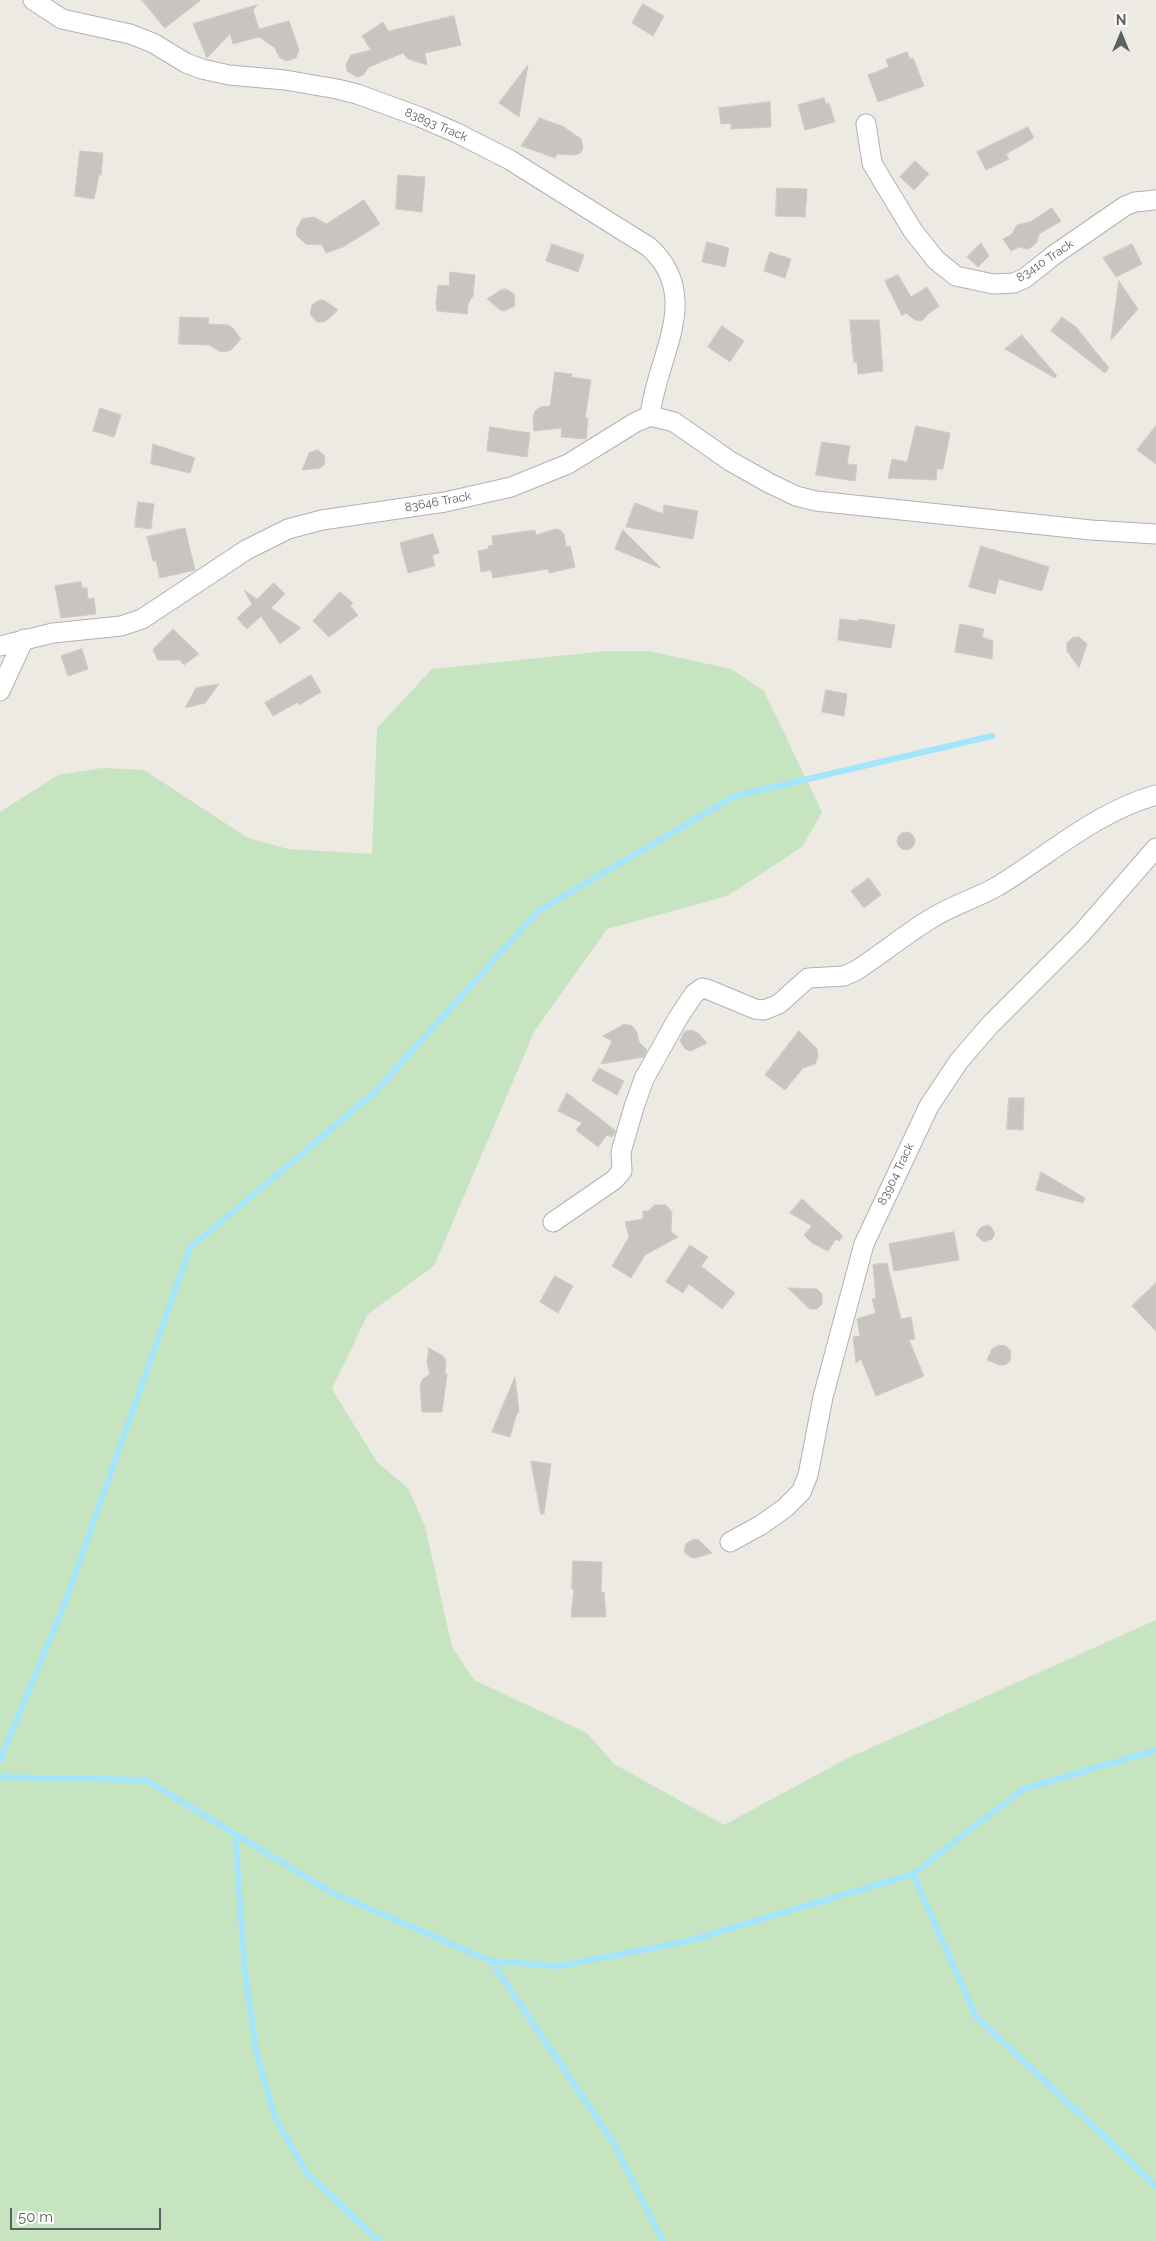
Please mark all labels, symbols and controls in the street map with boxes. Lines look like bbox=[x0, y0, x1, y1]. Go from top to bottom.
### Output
north arrow bbox=[1096, 10, 1146, 60]
text: N bbox=[1116, 12, 1126, 28]
street label: 83893 Track bbox=[402, 105, 470, 145]
street label: 83410 Track bbox=[1014, 237, 1076, 285]
street label: 83646 Track bbox=[403, 489, 473, 515]
street label: 83904 Track bbox=[875, 1141, 917, 1207]
scale bar bbox=[12, 2198, 164, 2230]
text: 50 m bbox=[18, 2208, 53, 2226]

